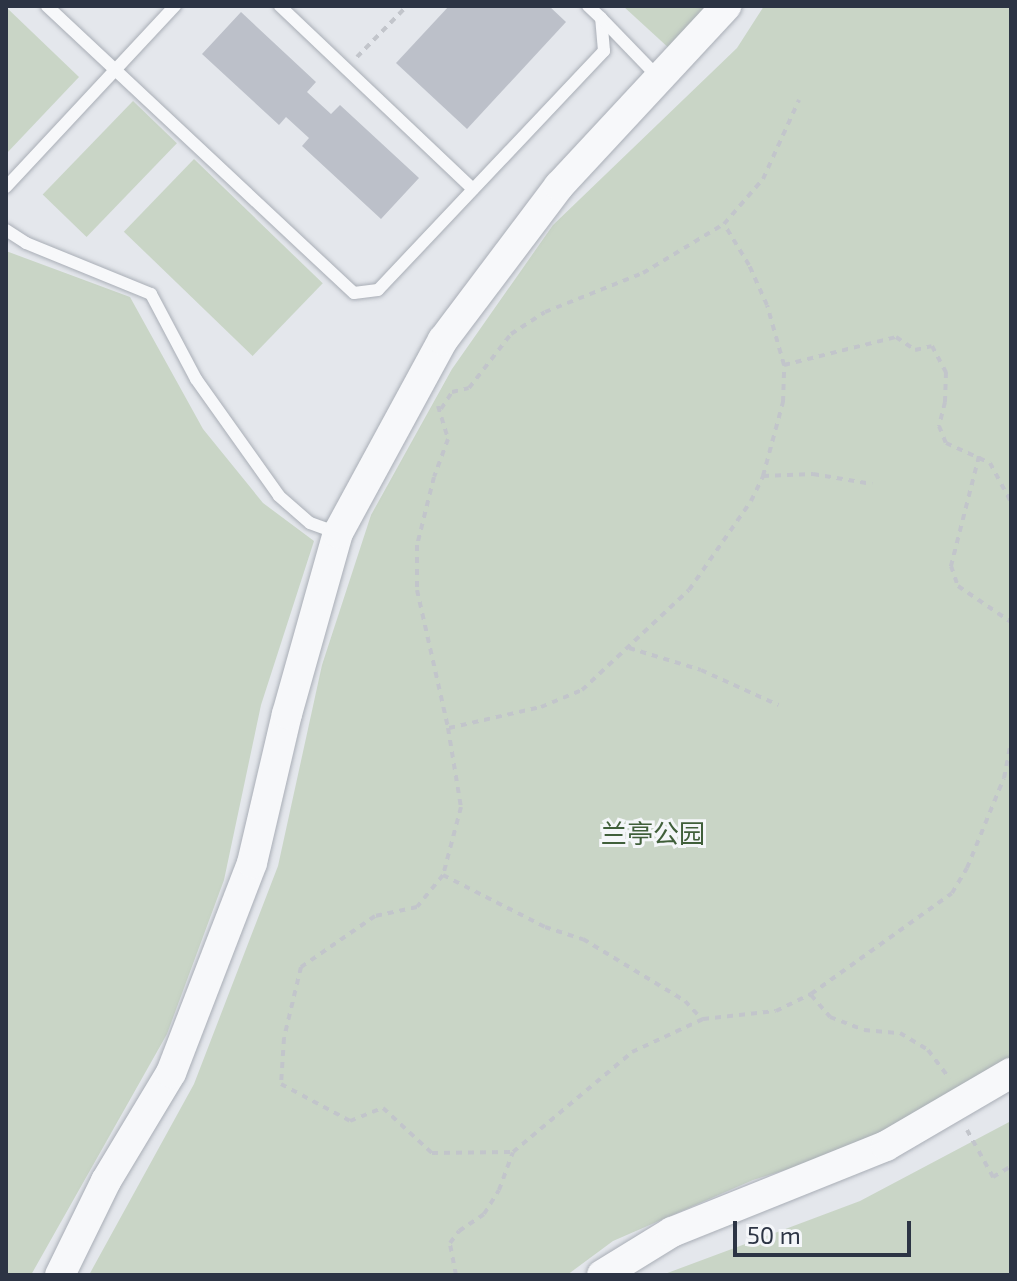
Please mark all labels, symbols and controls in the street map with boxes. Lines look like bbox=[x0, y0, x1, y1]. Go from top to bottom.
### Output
park label: 兰亭公园 bbox=[601, 817, 705, 849]
scale bar bbox=[737, 1205, 915, 1255]
text: 50 m bbox=[747, 1220, 801, 1249]

